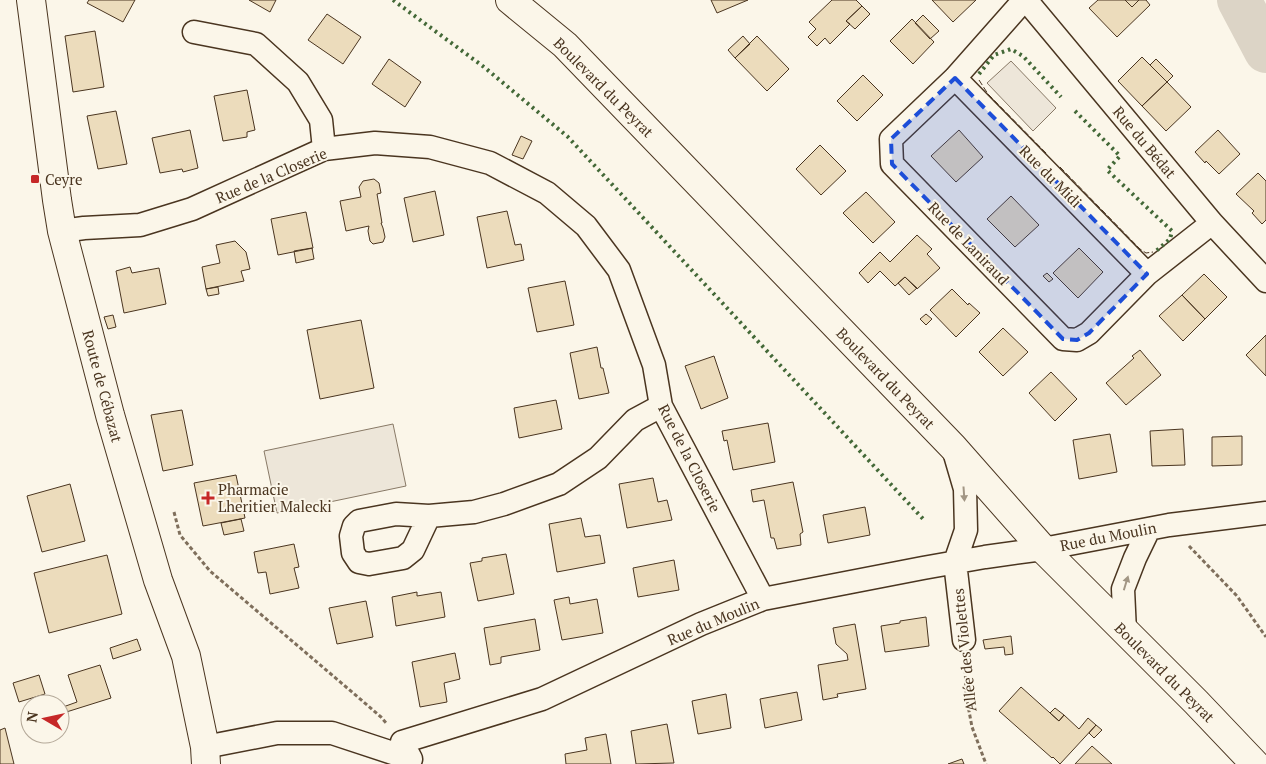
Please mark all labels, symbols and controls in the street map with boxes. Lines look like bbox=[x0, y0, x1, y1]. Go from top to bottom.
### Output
street label: Boulevard du Peyrat bbox=[550, 33, 659, 142]
street label: Rue du Bédat bbox=[1109, 102, 1181, 183]
street label: Rue du Midi bbox=[1016, 141, 1086, 211]
street label: Rue de la Closerie bbox=[212, 143, 330, 207]
place label: Ceyre bbox=[45, 169, 82, 189]
marker: Ceyre bbox=[29, 173, 41, 185]
street label: Rue de Laniraud bbox=[924, 197, 1014, 289]
street label: Boulevard du Peyrat bbox=[832, 323, 940, 433]
street label: Route de Cébazat bbox=[78, 328, 128, 445]
street label: Rue de la Closerie bbox=[654, 400, 726, 516]
place label: Pharmacie Lheritier Malecki bbox=[218, 479, 332, 516]
one-way arrow bbox=[961, 487, 969, 503]
marker: Pharmacie Lheritier Malecki bbox=[202, 492, 214, 504]
street label: Rue du Moulin bbox=[1058, 517, 1158, 555]
one-way arrow bbox=[1122, 576, 1130, 591]
street label: Allée des Violettes bbox=[948, 587, 980, 713]
street label: Rue du Moulin bbox=[664, 593, 762, 649]
street label: Boulevard du Peyrat bbox=[1111, 618, 1220, 727]
north arrow bbox=[20, 694, 70, 744]
text: N bbox=[21, 710, 42, 724]

